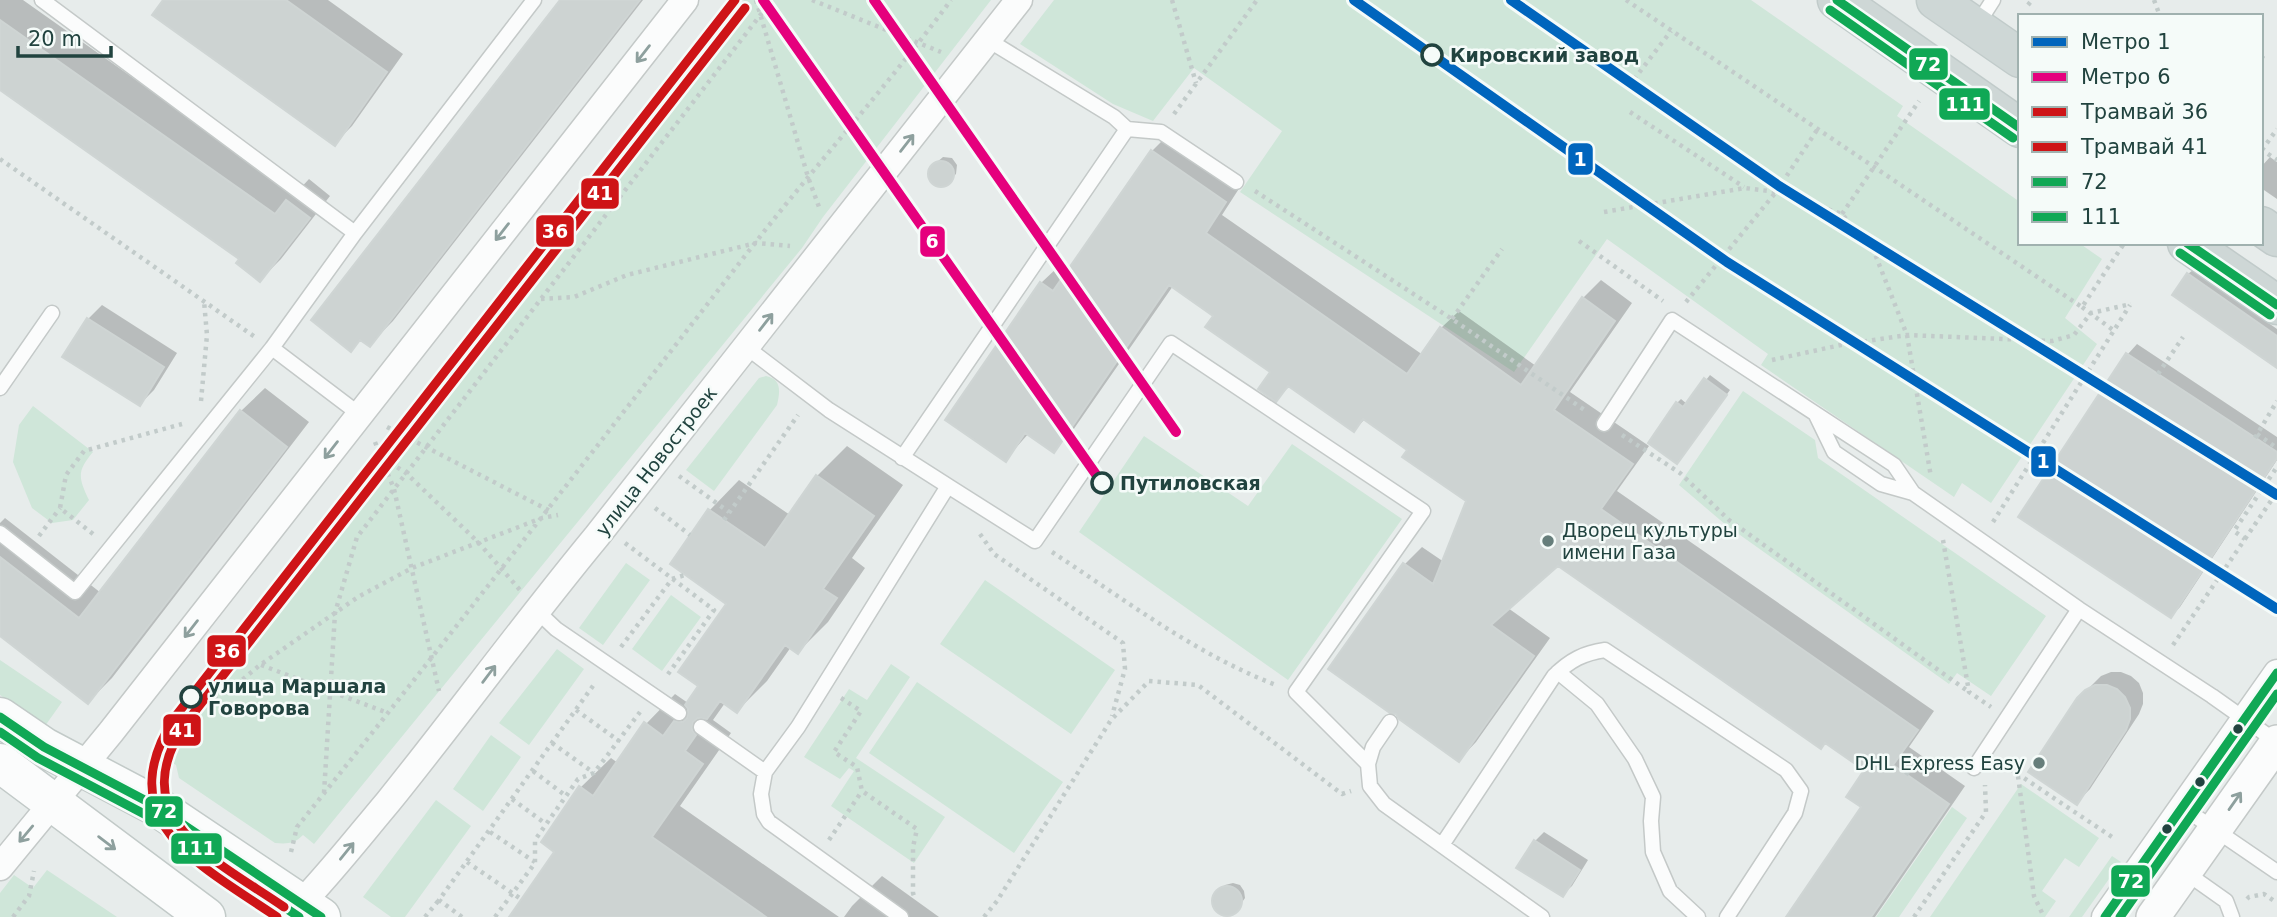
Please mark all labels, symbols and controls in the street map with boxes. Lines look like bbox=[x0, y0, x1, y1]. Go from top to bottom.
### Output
scale bar bbox=[18, 14, 110, 58]
legend bbox=[2018, 14, 2263, 245]
text: 20 m bbox=[28, 27, 82, 51]
text: Метро 1 bbox=[2081, 30, 2171, 54]
one-way arrow bbox=[635, 44, 650, 62]
marker: Кировский завод bbox=[1421, 44, 1443, 66]
place label: Кировский завод bbox=[1450, 44, 1639, 66]
line badge: 72 bbox=[1908, 47, 1949, 81]
text: 72 bbox=[1915, 53, 1941, 75]
text: Метро 6 bbox=[2081, 65, 2171, 89]
line badge: 111 bbox=[1938, 87, 1991, 121]
text: 111 bbox=[1945, 93, 1985, 115]
text: Трамвай 36 bbox=[2080, 100, 2208, 124]
one-way arrow bbox=[899, 134, 914, 153]
text: Трамвай 41 bbox=[2080, 135, 2208, 159]
line badge: 1 bbox=[1567, 142, 1594, 176]
text: 1 bbox=[1573, 148, 1587, 170]
text: 72 bbox=[2081, 170, 2108, 194]
line badge: 41 bbox=[580, 177, 620, 210]
text: 41 bbox=[587, 182, 613, 204]
text: 111 bbox=[2081, 205, 2121, 229]
line badge: 36 bbox=[535, 214, 575, 248]
text: 36 bbox=[542, 220, 568, 242]
one-way arrow bbox=[494, 223, 509, 241]
line badge: 6 bbox=[919, 225, 946, 258]
text: 6 bbox=[925, 230, 939, 252]
one-way arrow bbox=[758, 313, 773, 331]
street label: улица Новостроек bbox=[591, 382, 721, 540]
one-way arrow bbox=[323, 440, 339, 458]
line badge: 1 bbox=[2030, 445, 2057, 478]
text: 1 bbox=[2036, 450, 2050, 472]
marker: Путиловская bbox=[1091, 472, 1113, 494]
place label: Путиловская bbox=[1120, 472, 1261, 494]
place label: Дворец культуры имени Газа bbox=[1562, 519, 1738, 563]
marker: Дворец культуры имени Газа bbox=[1540, 533, 1556, 549]
one-way arrow bbox=[183, 619, 198, 638]
line badge: 36 bbox=[206, 634, 247, 668]
text: 36 bbox=[214, 640, 240, 662]
one-way arrow bbox=[481, 665, 496, 683]
place label: улица Маршала Говорова bbox=[208, 675, 386, 719]
marker: улица Маршала Говорова bbox=[180, 686, 202, 708]
line badge: 41 bbox=[162, 713, 202, 747]
text: 41 bbox=[169, 719, 195, 741]
unlabelled marker bbox=[2231, 722, 2245, 736]
place label: DHL Express Easy bbox=[1854, 752, 2025, 774]
marker: DHL Express Easy bbox=[2031, 755, 2047, 771]
unlabelled marker bbox=[2193, 775, 2207, 789]
one-way arrow bbox=[2228, 792, 2242, 811]
line badge: 72 bbox=[144, 795, 184, 828]
text: 72 bbox=[151, 800, 177, 822]
unlabelled marker bbox=[2160, 822, 2174, 836]
one-way arrow bbox=[18, 825, 34, 843]
line badge: 111 bbox=[170, 832, 223, 865]
one-way arrow bbox=[98, 836, 116, 851]
text: 111 bbox=[176, 837, 216, 859]
one-way arrow bbox=[339, 843, 355, 861]
line badge: 72 bbox=[2110, 864, 2151, 898]
text: 72 bbox=[2118, 870, 2144, 892]

